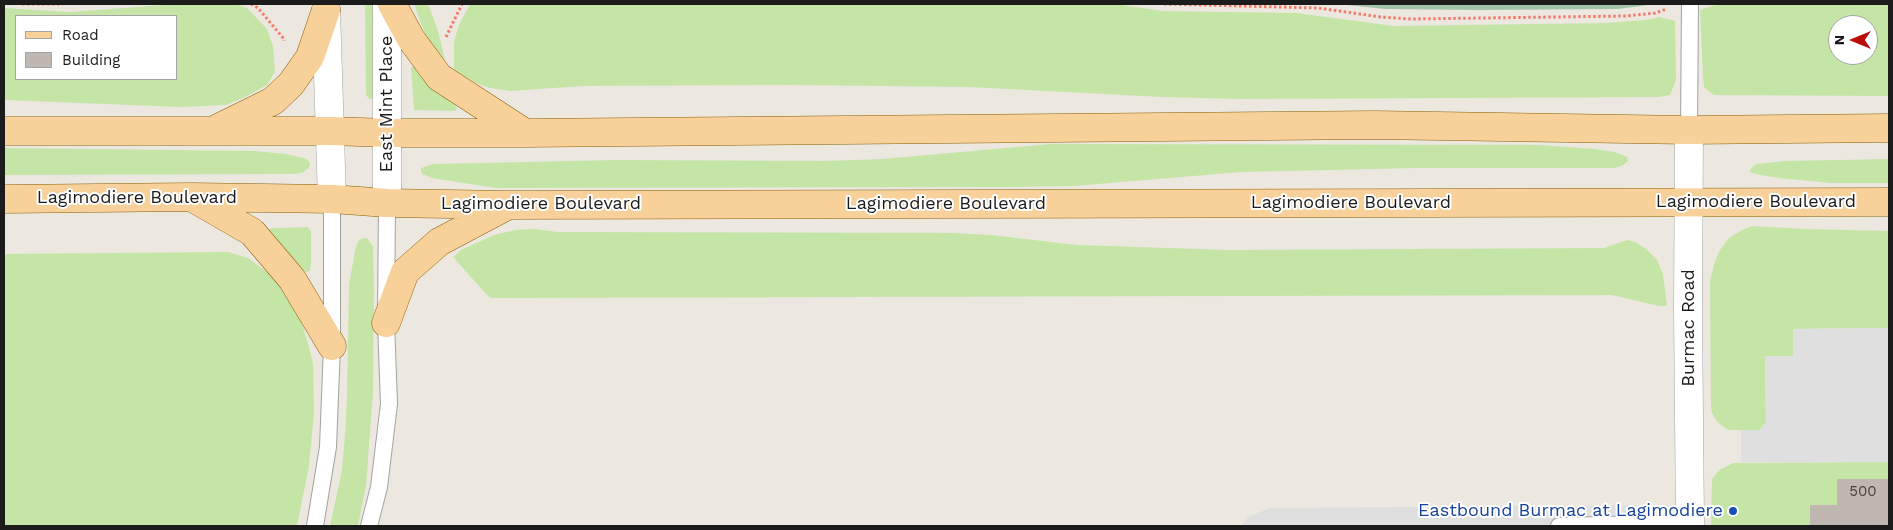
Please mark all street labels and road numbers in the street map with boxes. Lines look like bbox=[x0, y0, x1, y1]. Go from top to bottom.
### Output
street label: East Mint Place bbox=[376, 36, 398, 172]
street label: Lagimodiere Boulevard bbox=[37, 187, 237, 209]
street label: Lagimodiere Boulevard bbox=[1656, 191, 1856, 213]
street label: Lagimodiere Boulevard bbox=[1251, 192, 1451, 214]
street label: Lagimodiere Boulevard bbox=[441, 193, 641, 215]
street label: Lagimodiere Boulevard bbox=[846, 193, 1046, 215]
street label: Burmac Road bbox=[1678, 269, 1700, 387]

